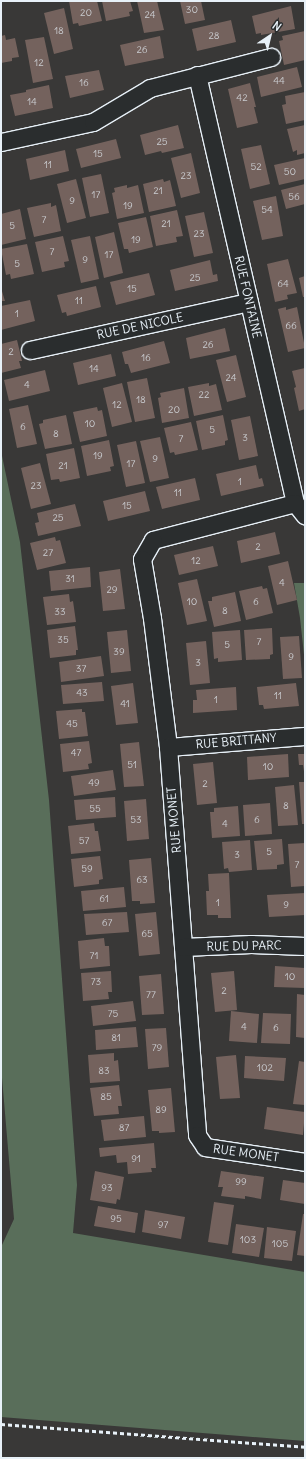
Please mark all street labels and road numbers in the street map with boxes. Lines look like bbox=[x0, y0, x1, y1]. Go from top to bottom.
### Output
street label: RUE FONTAINE bbox=[232, 254, 264, 340]
street label: RUE DE NICOLE bbox=[95, 310, 185, 342]
street label: RUE BRITTANY bbox=[195, 730, 277, 752]
street label: RUE MONET bbox=[164, 786, 184, 854]
street label: RUE DU PARC bbox=[206, 938, 282, 954]
street label: RUE MONET bbox=[212, 1141, 280, 1165]

